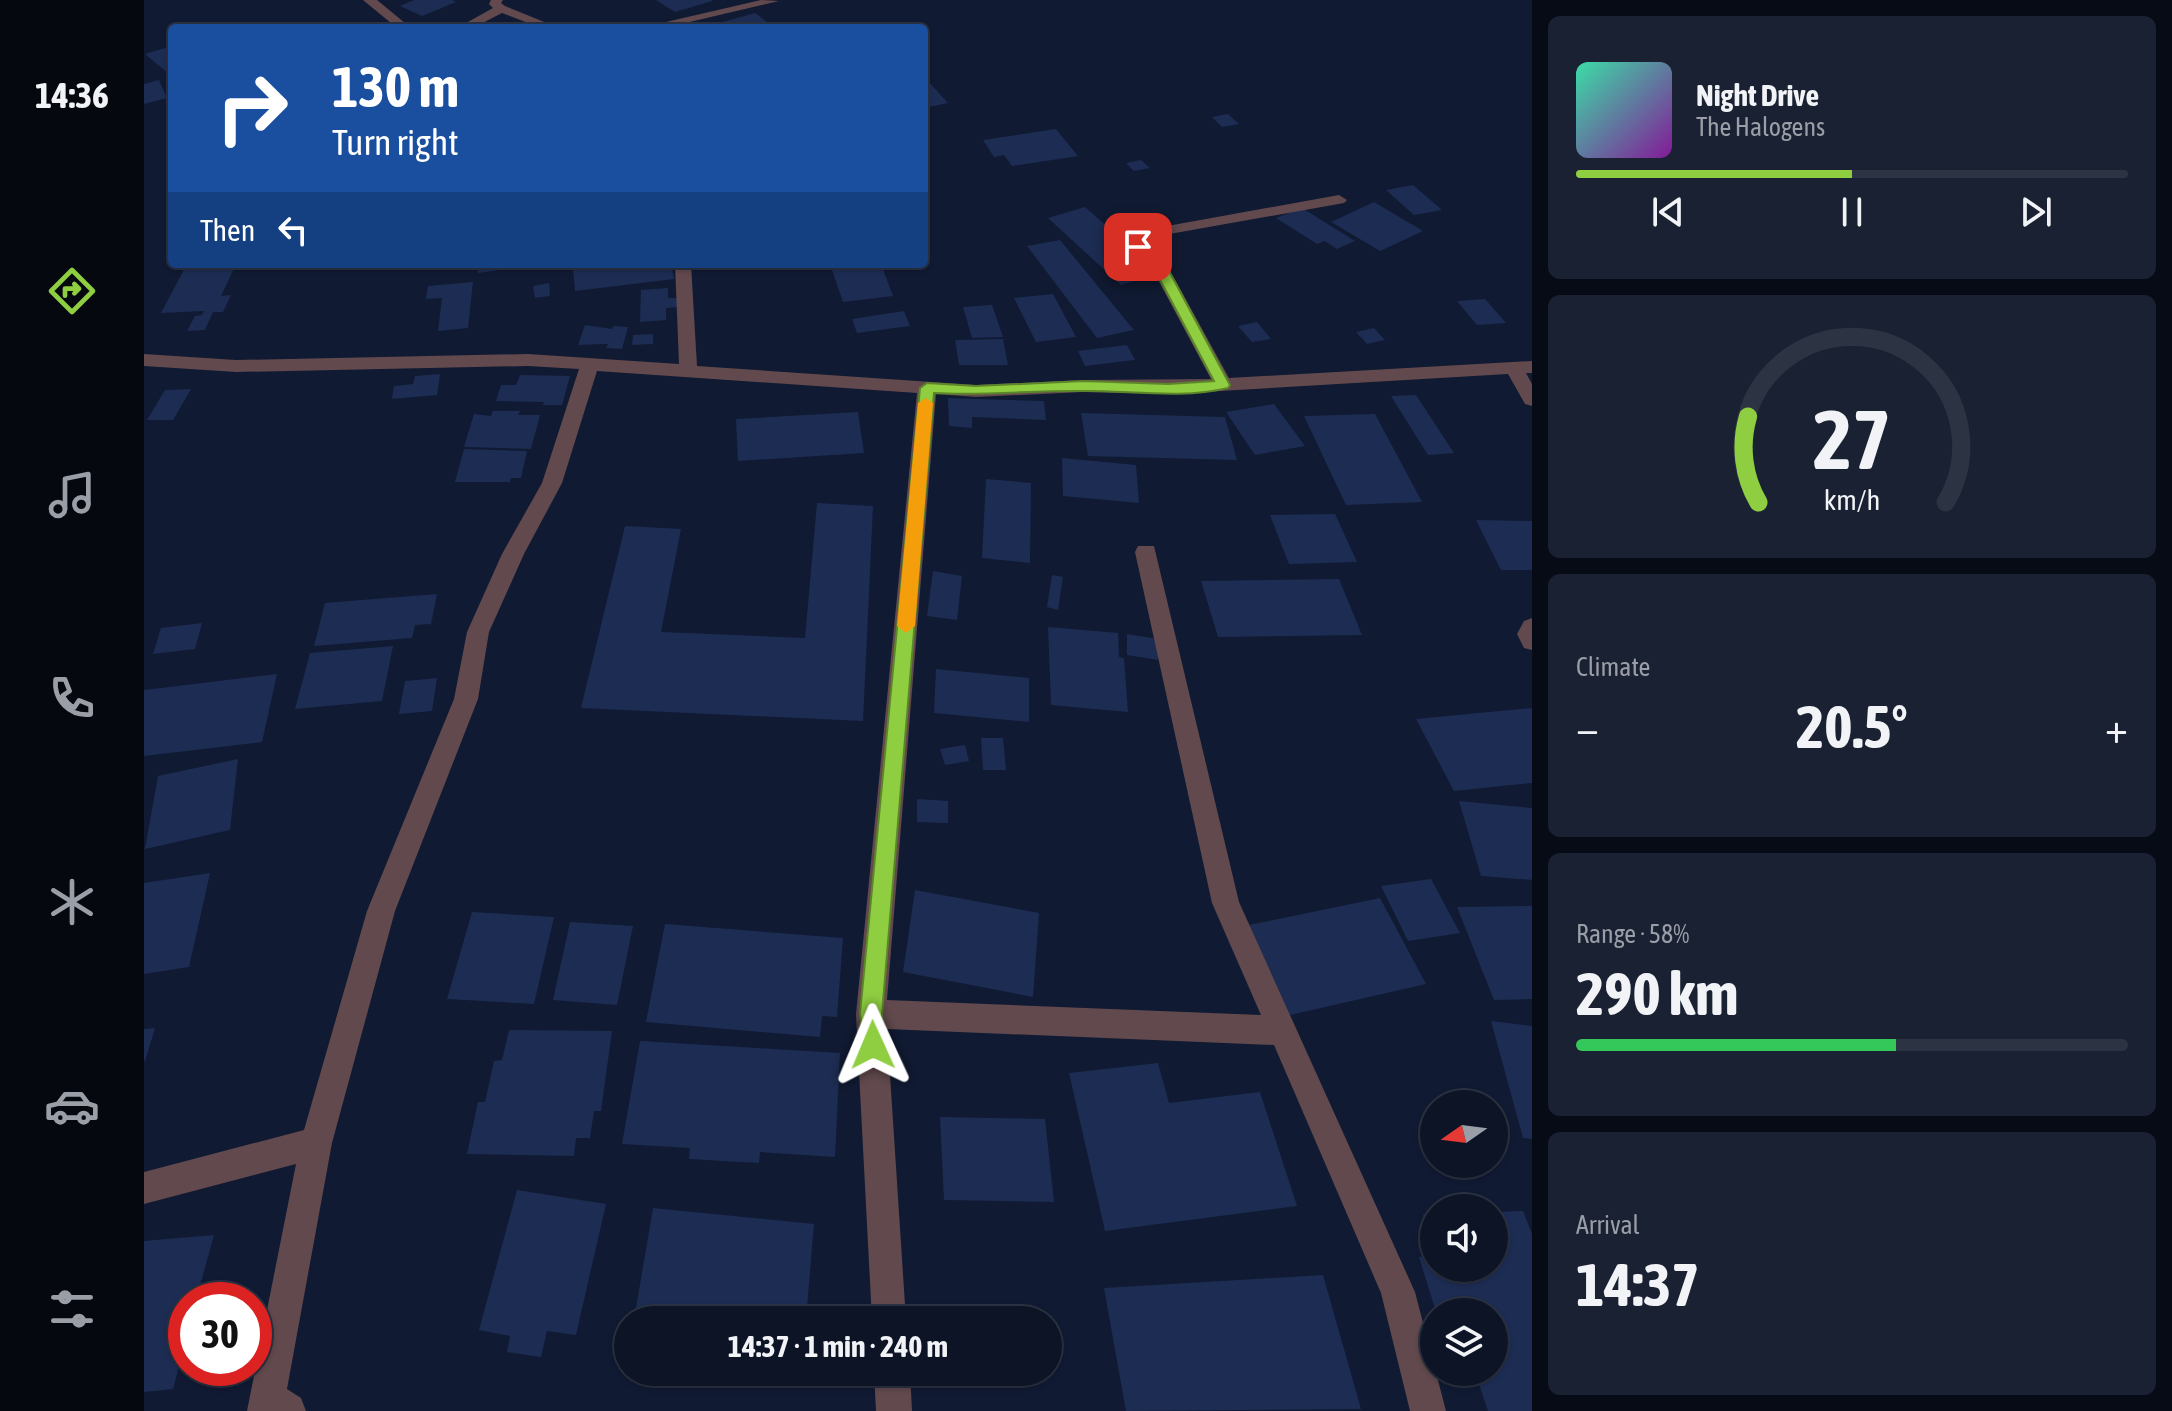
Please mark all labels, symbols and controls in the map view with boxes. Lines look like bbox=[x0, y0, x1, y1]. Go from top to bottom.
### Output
text: 130 m bbox=[332, 55, 459, 119]
icon: right bbox=[200, 56, 304, 160]
text: 14:36 bbox=[35, 74, 109, 116]
text: Night Drive bbox=[1696, 78, 1819, 112]
text: The Halogens bbox=[1696, 112, 1825, 142]
text: Turn right bbox=[332, 121, 459, 163]
icon: previous bbox=[1646, 190, 1690, 234]
icon: pause bbox=[1830, 190, 1874, 234]
icon: next bbox=[2014, 190, 2058, 234]
icon: left bbox=[271, 208, 315, 252]
text: Then bbox=[200, 213, 255, 247]
pin bbox=[1104, 213, 1172, 281]
icon: arrive bbox=[1116, 225, 1160, 269]
icon: directions bbox=[44, 263, 100, 319]
text: 27 bbox=[1813, 390, 1891, 486]
icon: music bbox=[44, 467, 100, 523]
text: km/h bbox=[1824, 483, 1880, 516]
text: Climate bbox=[1576, 652, 1650, 682]
icon: phone bbox=[44, 670, 100, 726]
text: 20.5° bbox=[1796, 692, 1908, 761]
text: − bbox=[1576, 702, 1599, 752]
text: + bbox=[2105, 702, 2128, 752]
icon: climate bbox=[44, 874, 100, 930]
text: Range · 58% bbox=[1576, 919, 1689, 949]
text: 290 km bbox=[1576, 959, 1738, 1028]
position arrow bbox=[831, 1003, 915, 1087]
icon: car bbox=[44, 1078, 100, 1134]
north arrow bbox=[1420, 1090, 1508, 1178]
map controls bbox=[1420, 1090, 1508, 1386]
button: sound bbox=[1420, 1194, 1508, 1282]
text: Arrival bbox=[1576, 1210, 1640, 1240]
text: 14:37 bbox=[1576, 1250, 1699, 1319]
icon: filters bbox=[44, 1281, 100, 1337]
speed limit sign: 30 bbox=[168, 1282, 272, 1386]
button: layers bbox=[1420, 1298, 1508, 1386]
text: 14:37 · 1 min · 240 m bbox=[728, 1329, 948, 1363]

